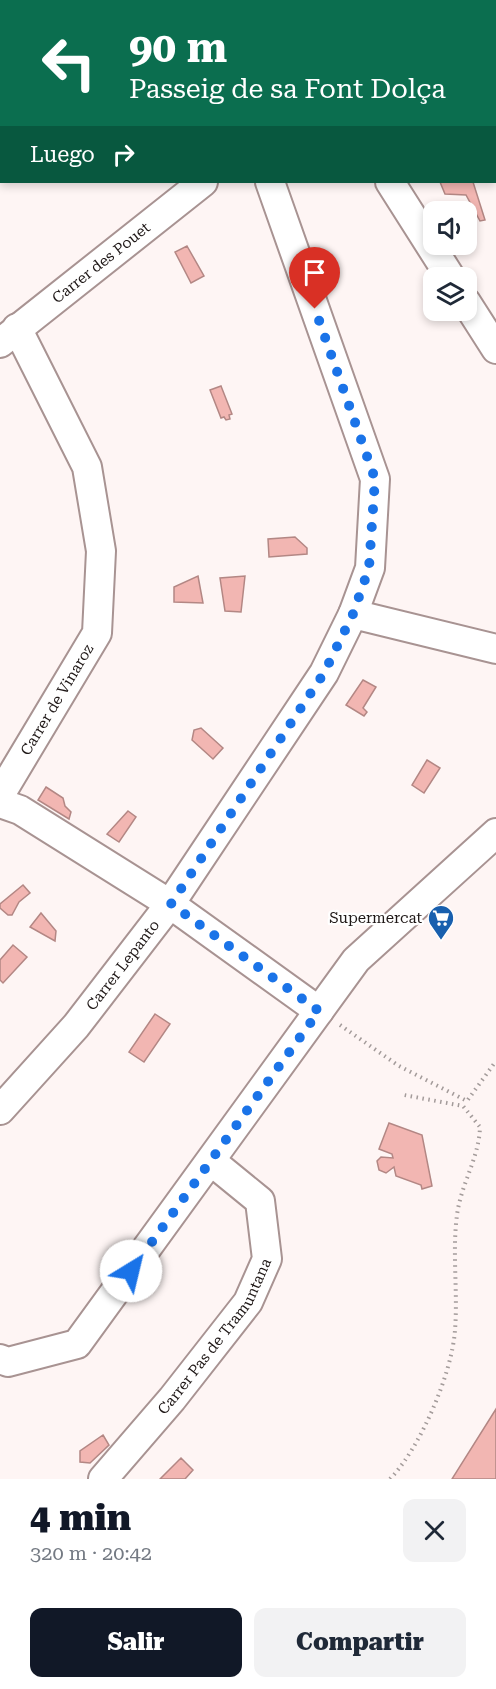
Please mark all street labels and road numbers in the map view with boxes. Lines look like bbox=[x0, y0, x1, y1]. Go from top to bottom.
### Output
street label: Carrer des Pouet bbox=[49, 218, 154, 307]
street label: Carrer de Vinaroz bbox=[17, 641, 97, 759]
street label: Carrer Lepanto bbox=[82, 917, 163, 1014]
street label: Carrer Pas de Tramuntana bbox=[154, 1256, 275, 1418]

